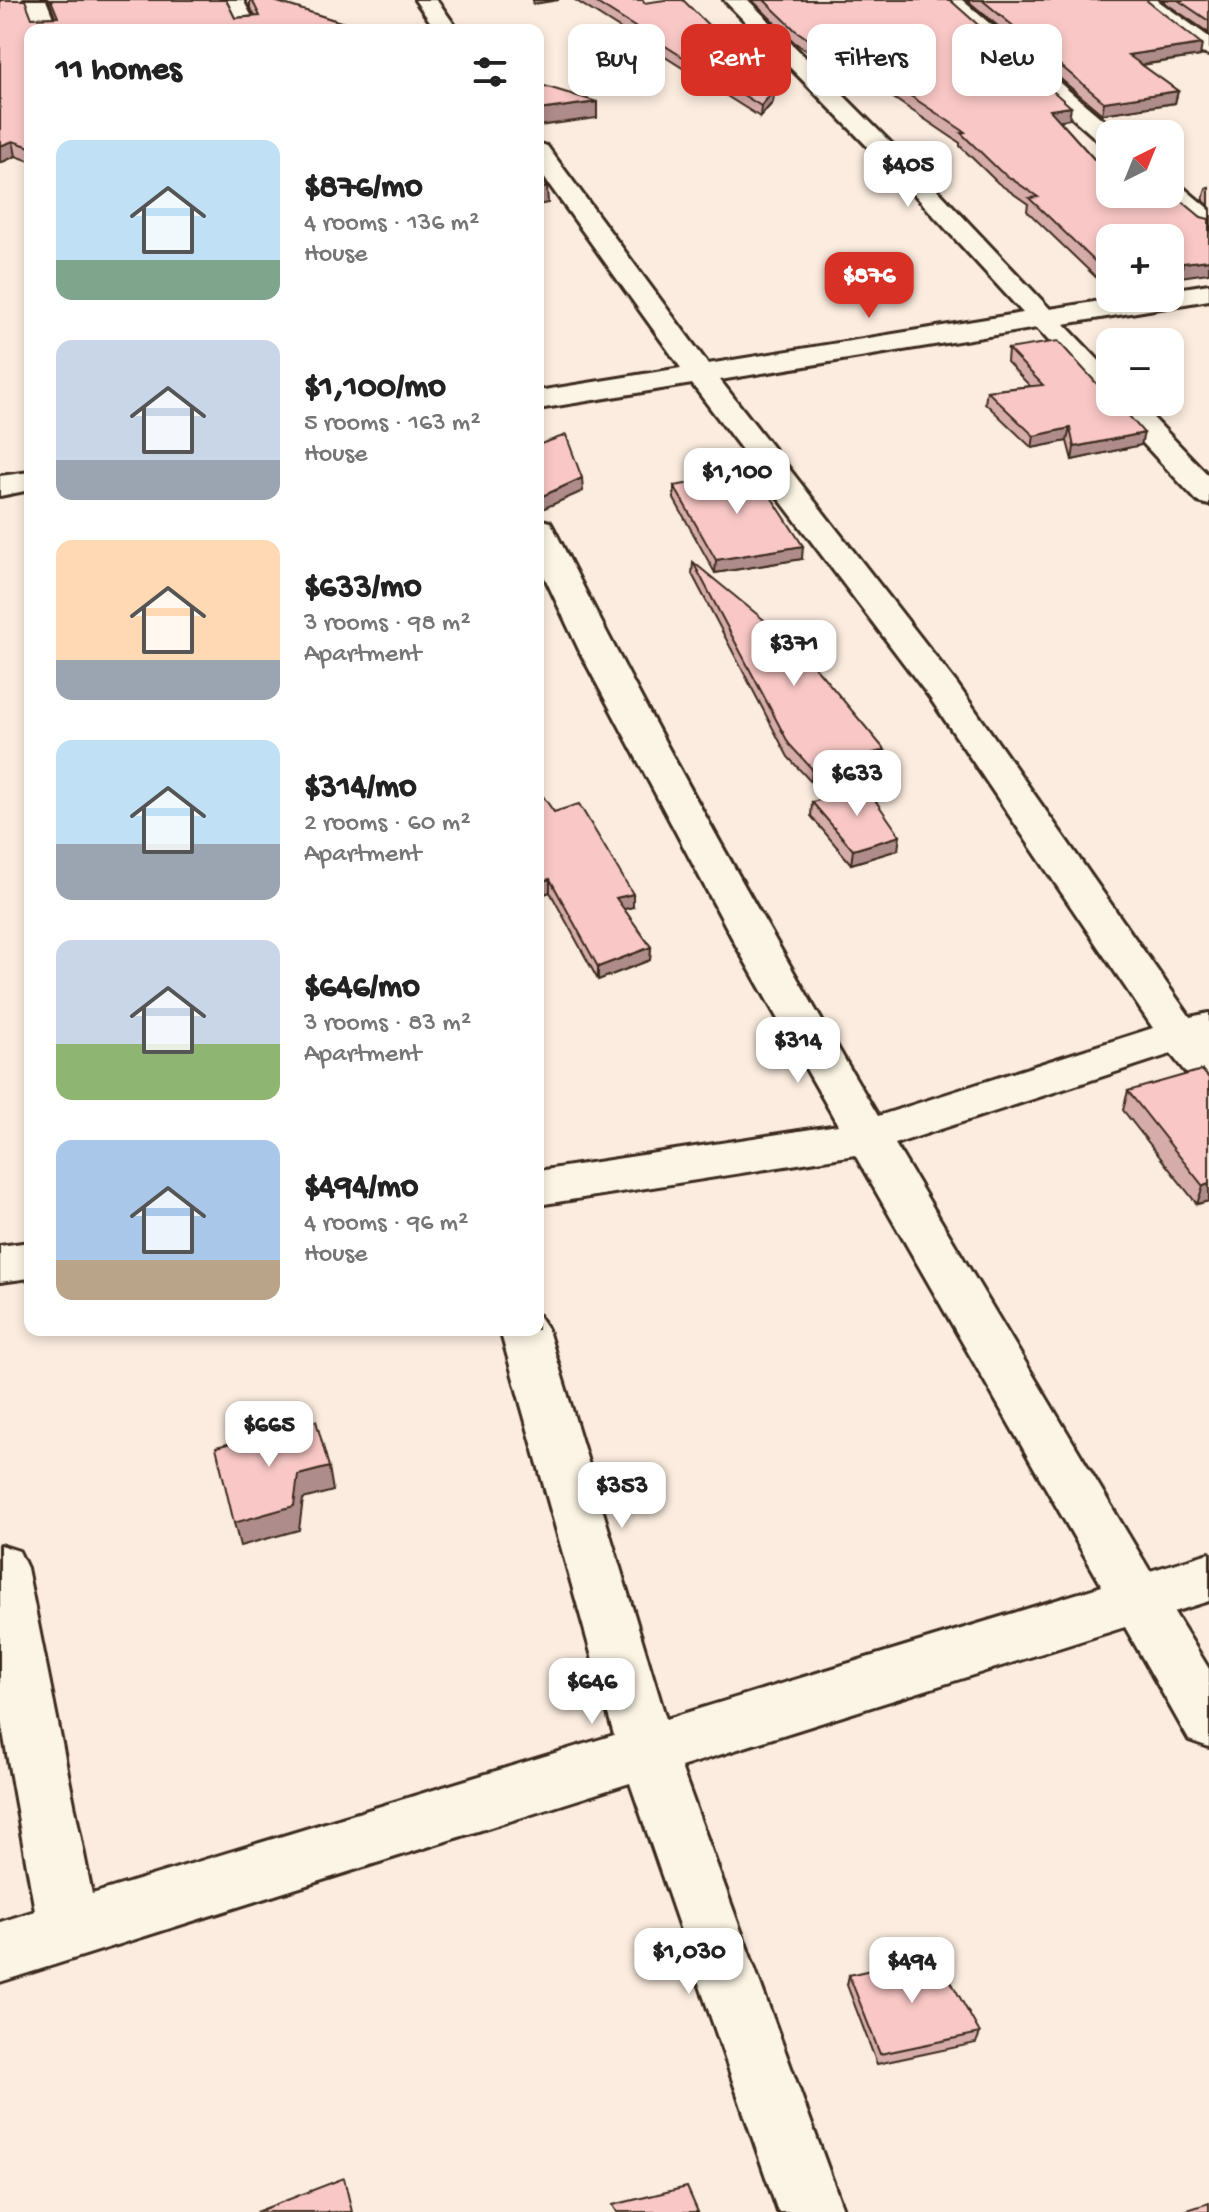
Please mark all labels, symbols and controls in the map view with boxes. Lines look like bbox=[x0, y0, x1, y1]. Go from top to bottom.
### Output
chip: Buy bbox=[568, 24, 665, 96]
chip: Rent bbox=[681, 24, 791, 96]
chip: Filters bbox=[807, 24, 936, 96]
chip: New bbox=[952, 24, 1062, 96]
icon: filters bbox=[468, 50, 512, 94]
text: 11 homes bbox=[56, 52, 182, 92]
north arrow bbox=[1096, 120, 1184, 208]
map controls bbox=[1096, 120, 1184, 416]
pin: $405 bbox=[861, 141, 955, 209]
text: $405 bbox=[882, 151, 934, 182]
text: $876/mo bbox=[304, 169, 423, 209]
icon: home bbox=[120, 172, 216, 268]
text: 4 rooms · 136 m² bbox=[304, 209, 479, 240]
button: + bbox=[1096, 224, 1184, 312]
text: House bbox=[304, 240, 368, 271]
pin: $876 bbox=[822, 252, 916, 320]
text: $876 bbox=[843, 262, 895, 293]
button: − bbox=[1096, 328, 1184, 416]
text: $1,100/mo bbox=[304, 369, 446, 409]
icon: home bbox=[120, 372, 216, 468]
text: 5 rooms · 163 m² bbox=[304, 409, 481, 440]
text: House bbox=[304, 440, 368, 471]
pin: $1,100 bbox=[672, 448, 802, 516]
text: $1,100 bbox=[702, 458, 772, 489]
text: $633/mo bbox=[304, 569, 422, 609]
icon: home bbox=[120, 572, 216, 668]
text: 3 rooms · 98 m² bbox=[304, 609, 471, 640]
pin: $371 bbox=[747, 620, 841, 688]
text: $371 bbox=[769, 630, 819, 661]
text: Apartment bbox=[304, 640, 421, 671]
pin: $633 bbox=[810, 750, 904, 818]
text: $633 bbox=[831, 760, 883, 791]
text: $314/mo bbox=[304, 769, 417, 809]
icon: home bbox=[120, 772, 216, 868]
text: 2 rooms · 60 m² bbox=[304, 809, 470, 840]
text: Apartment bbox=[304, 840, 421, 871]
text: $646/mo bbox=[304, 969, 420, 1009]
icon: home bbox=[120, 972, 216, 1068]
text: 3 rooms · 83 m² bbox=[304, 1009, 471, 1040]
pin: $314 bbox=[751, 1017, 845, 1085]
text: $314 bbox=[774, 1027, 822, 1058]
text: Apartment bbox=[304, 1040, 421, 1071]
text: $494/mo bbox=[304, 1169, 418, 1209]
icon: home bbox=[120, 1172, 216, 1268]
text: 4 rooms · 96 m² bbox=[304, 1209, 468, 1240]
text: House bbox=[304, 1240, 368, 1271]
pin: $665 bbox=[222, 1401, 316, 1469]
text: $665 bbox=[243, 1411, 295, 1442]
pin: $353 bbox=[575, 1462, 669, 1530]
text: $353 bbox=[596, 1472, 648, 1503]
pin: $646 bbox=[545, 1658, 639, 1726]
text: $646 bbox=[567, 1668, 617, 1699]
pin: $1,030 bbox=[624, 1928, 754, 1996]
pin: $494 bbox=[865, 1937, 959, 2005]
text: $1,030 bbox=[652, 1938, 726, 1969]
text: $494 bbox=[887, 1947, 937, 1978]

